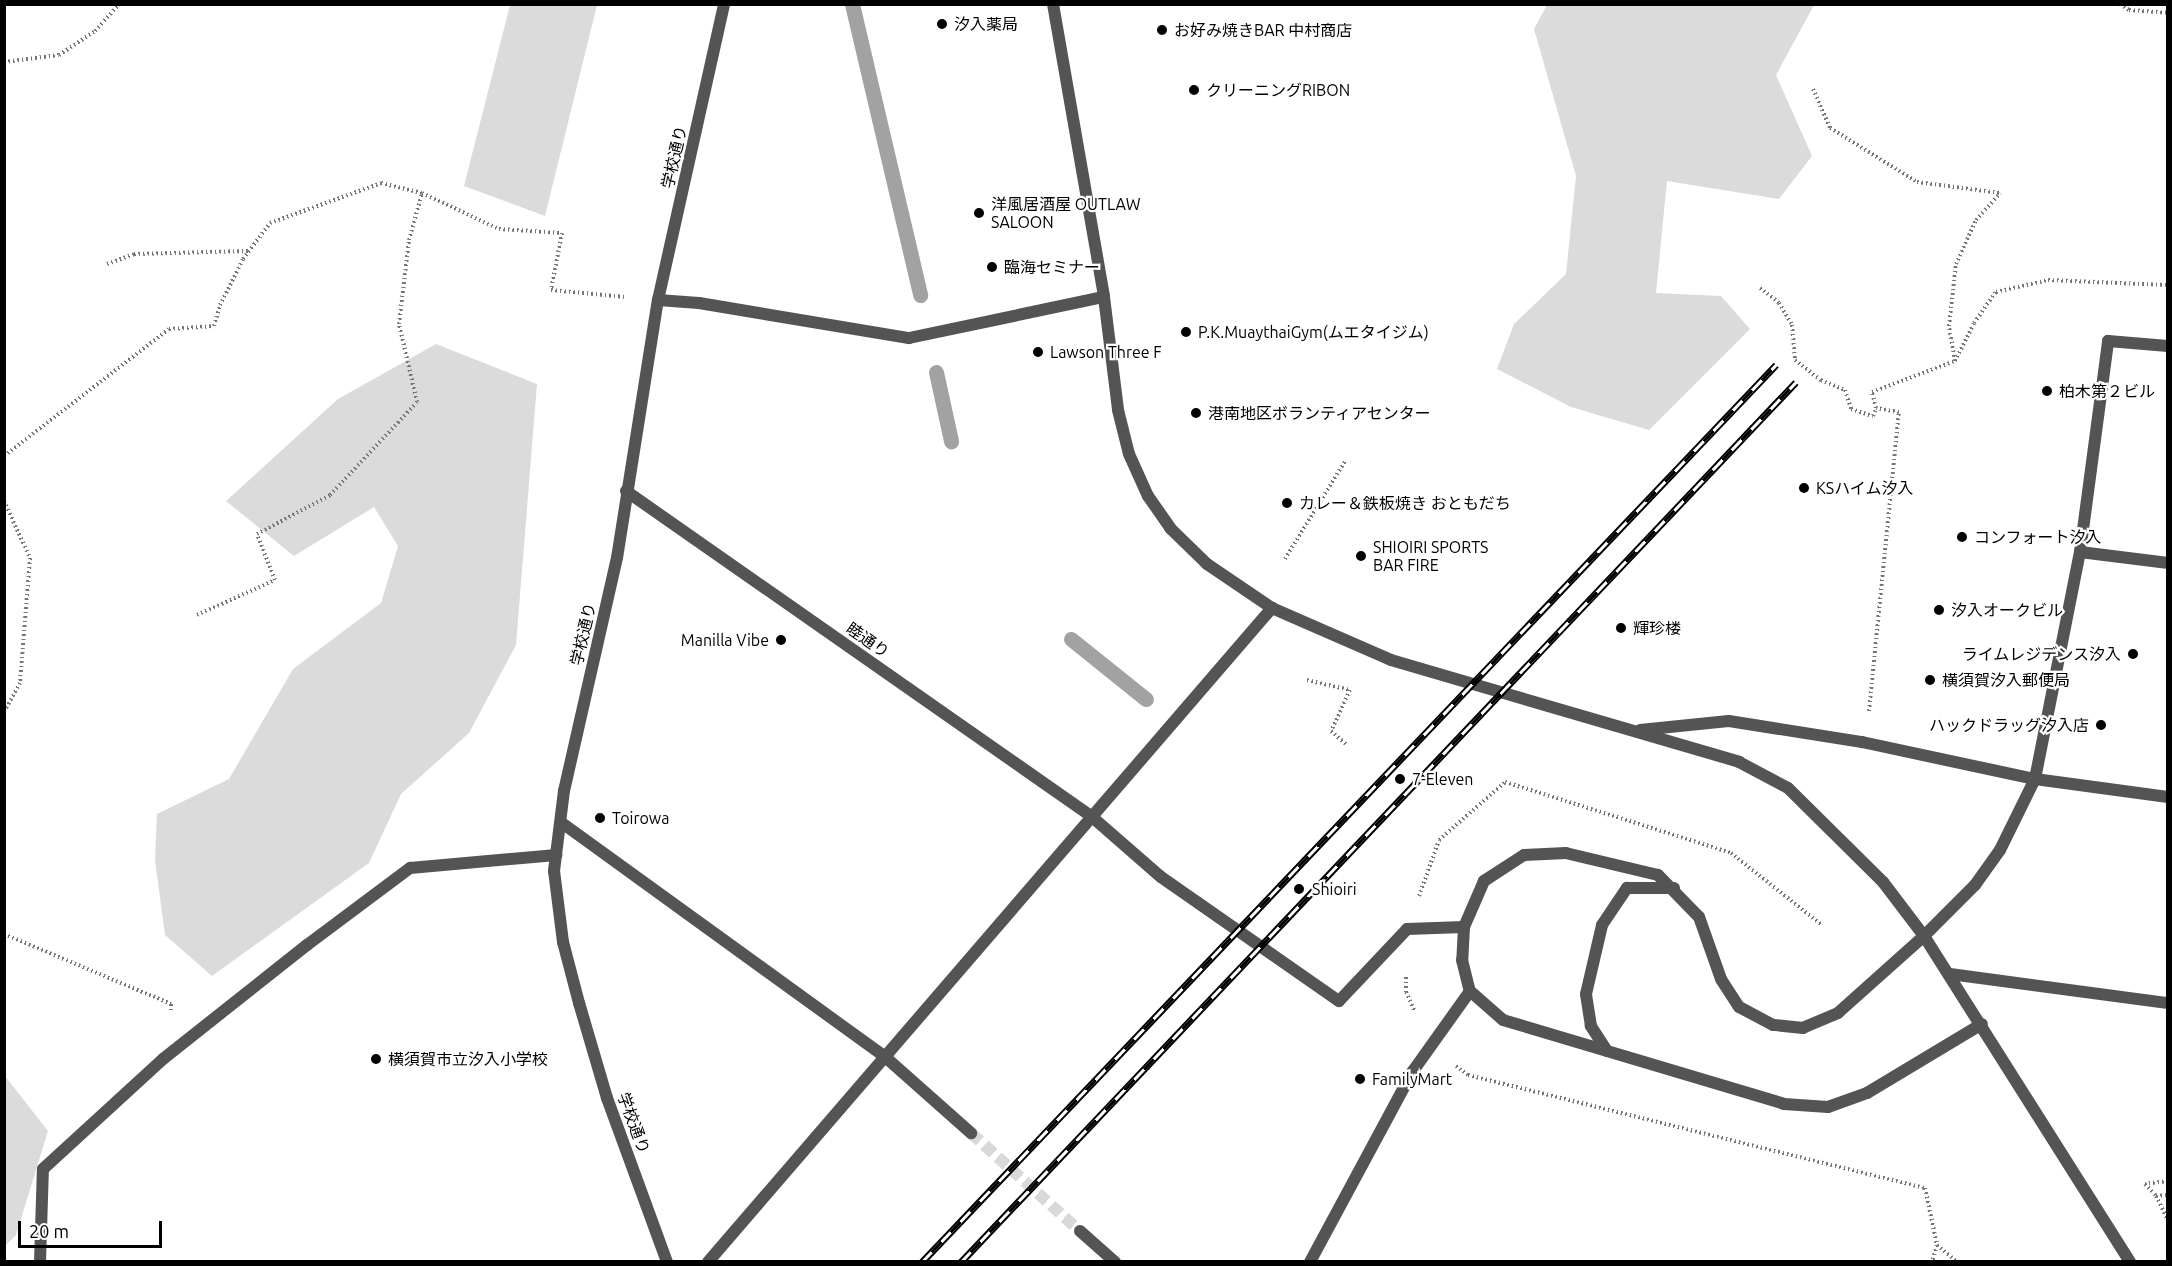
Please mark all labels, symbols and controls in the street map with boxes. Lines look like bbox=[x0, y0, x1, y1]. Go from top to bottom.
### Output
place label: 汐入薬局 bbox=[954, 14, 1018, 34]
marker: 汐入薬局 bbox=[935, 17, 949, 31]
place label: お好み焼きBAR 中村商店 bbox=[1174, 20, 1352, 40]
marker: お好み焼きBAR 中村商店 bbox=[1155, 23, 1169, 37]
place label: クリーニングRIBON bbox=[1206, 80, 1350, 100]
marker: クリーニングRIBON bbox=[1187, 83, 1201, 97]
street label: 学校通り bbox=[657, 124, 691, 190]
place label: 洋風居酒屋 OUTLAW SALOON bbox=[991, 194, 1141, 232]
marker: 洋風居酒屋 OUTLAW SALOON bbox=[972, 206, 986, 220]
place label: 臨海セミナー bbox=[1004, 257, 1100, 277]
marker: 臨海セミナー bbox=[985, 260, 999, 274]
place label: P.K.MuaythaiGym(ムエタイジム) bbox=[1198, 322, 1429, 342]
marker: P.K.MuaythaiGym(ムエタイジム) bbox=[1179, 325, 1193, 339]
place label: Lawson Three F bbox=[1050, 342, 1162, 362]
marker: Lawson Three F bbox=[1031, 345, 1045, 359]
place label: 柏木第２ビル bbox=[2059, 381, 2155, 401]
marker: 柏木第２ビル bbox=[2040, 384, 2054, 398]
place label: 港南地区ボランティアセンター bbox=[1208, 403, 1432, 423]
marker: 港南地区ボランティアセンター bbox=[1189, 406, 1203, 420]
place label: KSハイム汐入 bbox=[1816, 478, 1914, 498]
marker: KSハイム汐入 bbox=[1797, 481, 1811, 495]
place label: カレー＆鉄板焼き おともだち bbox=[1299, 493, 1511, 513]
marker: カレー＆鉄板焼き おともだち bbox=[1280, 496, 1294, 510]
place label: コンフォート汐入 bbox=[1974, 527, 2102, 547]
marker: コンフォート汐入 bbox=[1955, 530, 1969, 544]
place label: SHIOIRI SPORTS BAR FIRE bbox=[1373, 537, 1489, 575]
marker: SHIOIRI SPORTS BAR FIRE bbox=[1354, 549, 1368, 563]
place label: 汐入オークビル bbox=[1951, 600, 2063, 620]
street label: 学校通り bbox=[566, 601, 600, 667]
marker: 汐入オークビル bbox=[1932, 603, 1946, 617]
street label: 睦通り bbox=[843, 618, 893, 662]
place label: 輝珍楼 bbox=[1633, 618, 1681, 638]
marker: 輝珍楼 bbox=[1614, 621, 1628, 635]
place label: Manilla Vibe bbox=[681, 630, 769, 650]
marker: Manilla Vibe bbox=[774, 633, 788, 647]
place label: ライムレジデンス汐入 bbox=[1961, 644, 2121, 664]
marker: ライムレジデンス汐入 bbox=[2126, 647, 2140, 661]
place label: 横須賀汐入郵便局 bbox=[1942, 670, 2070, 690]
marker: 横須賀汐入郵便局 bbox=[1923, 673, 1937, 687]
place label: ハックドラッグ汐入店 bbox=[1929, 715, 2089, 735]
marker: ハックドラッグ汐入店 bbox=[2094, 718, 2108, 732]
place label: 7-Eleven bbox=[1412, 769, 1473, 789]
marker: 7-Eleven bbox=[1393, 772, 1407, 786]
place label: Toirowa bbox=[612, 808, 669, 828]
marker: Toirowa bbox=[593, 811, 607, 825]
place label: Shioiri bbox=[1312, 879, 1357, 899]
marker: Shioiri bbox=[1290, 880, 1308, 898]
place label: 横須賀市立汐入小学校 bbox=[388, 1049, 548, 1069]
marker: 横須賀市立汐入小学校 bbox=[369, 1052, 383, 1066]
place label: FamilyMart bbox=[1372, 1069, 1452, 1089]
marker: FamilyMart bbox=[1353, 1072, 1367, 1086]
street label: 学校通り bbox=[614, 1090, 654, 1156]
scale bar bbox=[21, 1209, 165, 1247]
text: 20 m bbox=[29, 1221, 69, 1241]

